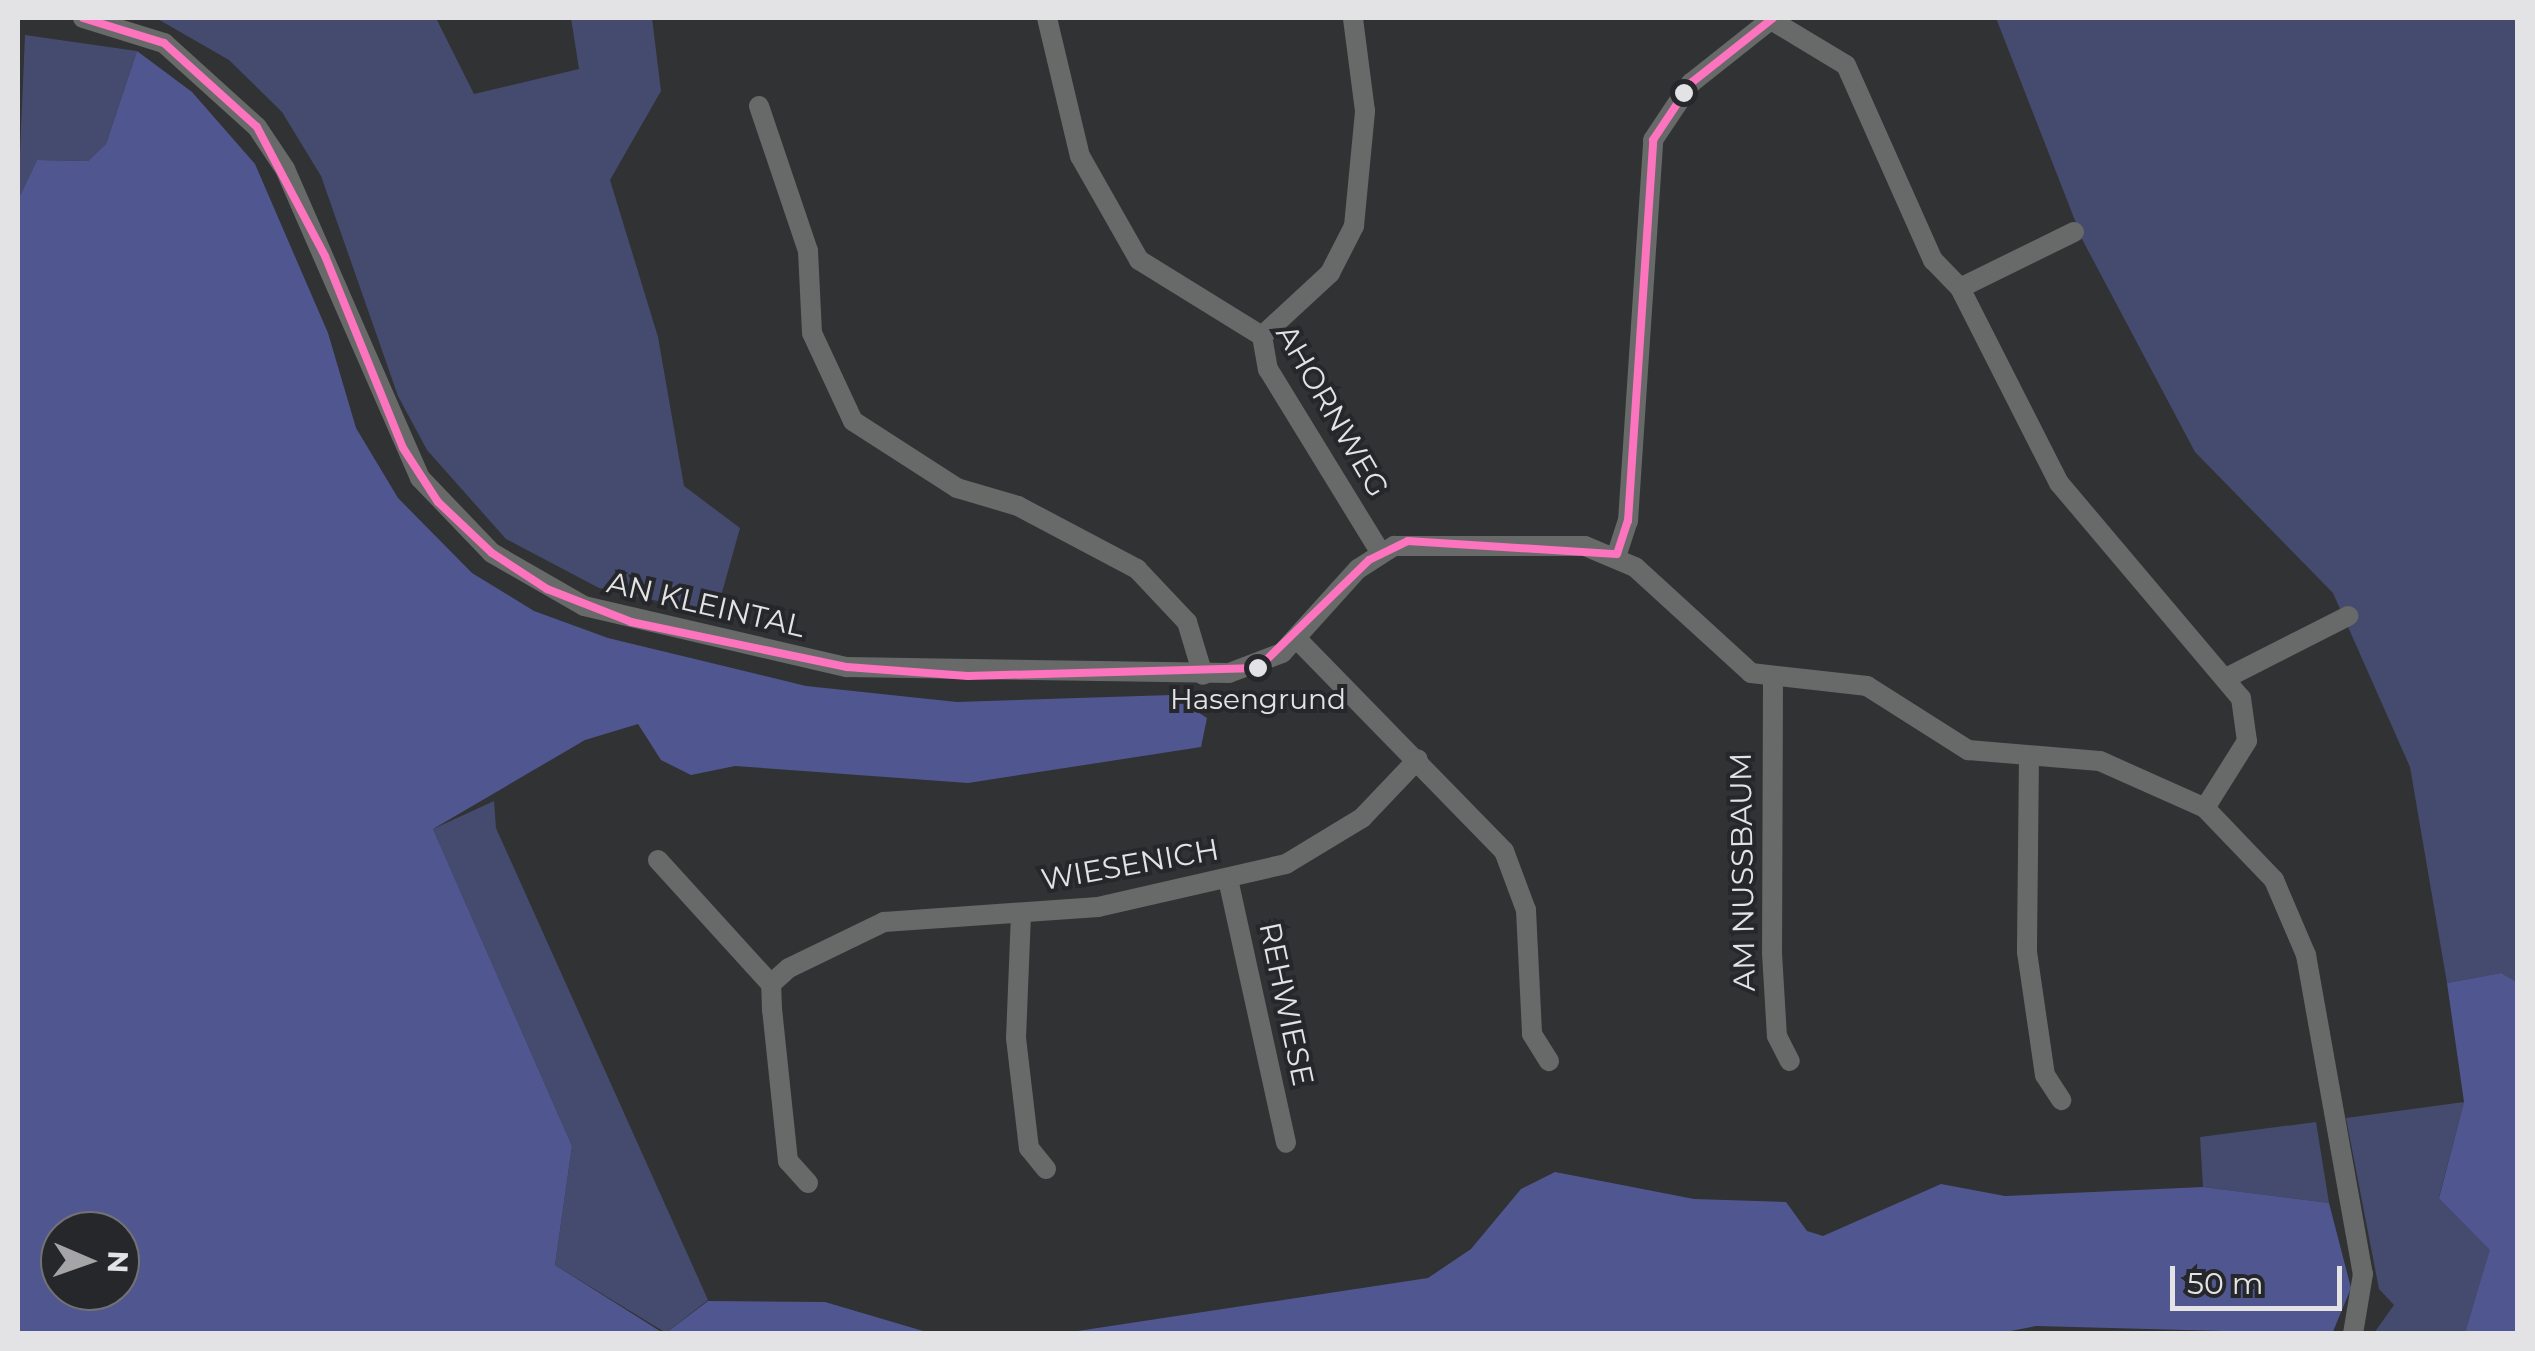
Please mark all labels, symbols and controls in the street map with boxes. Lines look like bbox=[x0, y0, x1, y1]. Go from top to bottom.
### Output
unlabelled marker bbox=[1674, 83, 1694, 103]
street label: AHORNWEG bbox=[1268, 319, 1396, 503]
street label: AN KLEINTAL bbox=[604, 565, 808, 645]
marker: Hasengrund bbox=[1248, 658, 1268, 678]
place label: Hasengrund bbox=[1170, 682, 1346, 716]
street label: AM NUSSBAUM bbox=[1723, 752, 1763, 992]
street label: WIESENICH bbox=[1038, 832, 1222, 898]
street label: REHWIESE bbox=[1251, 919, 1321, 1089]
north arrow bbox=[40, 1211, 140, 1311]
scale bar bbox=[2175, 1246, 2348, 1308]
text: N bbox=[101, 1250, 135, 1274]
text: 50 m bbox=[2187, 1265, 2264, 1302]

